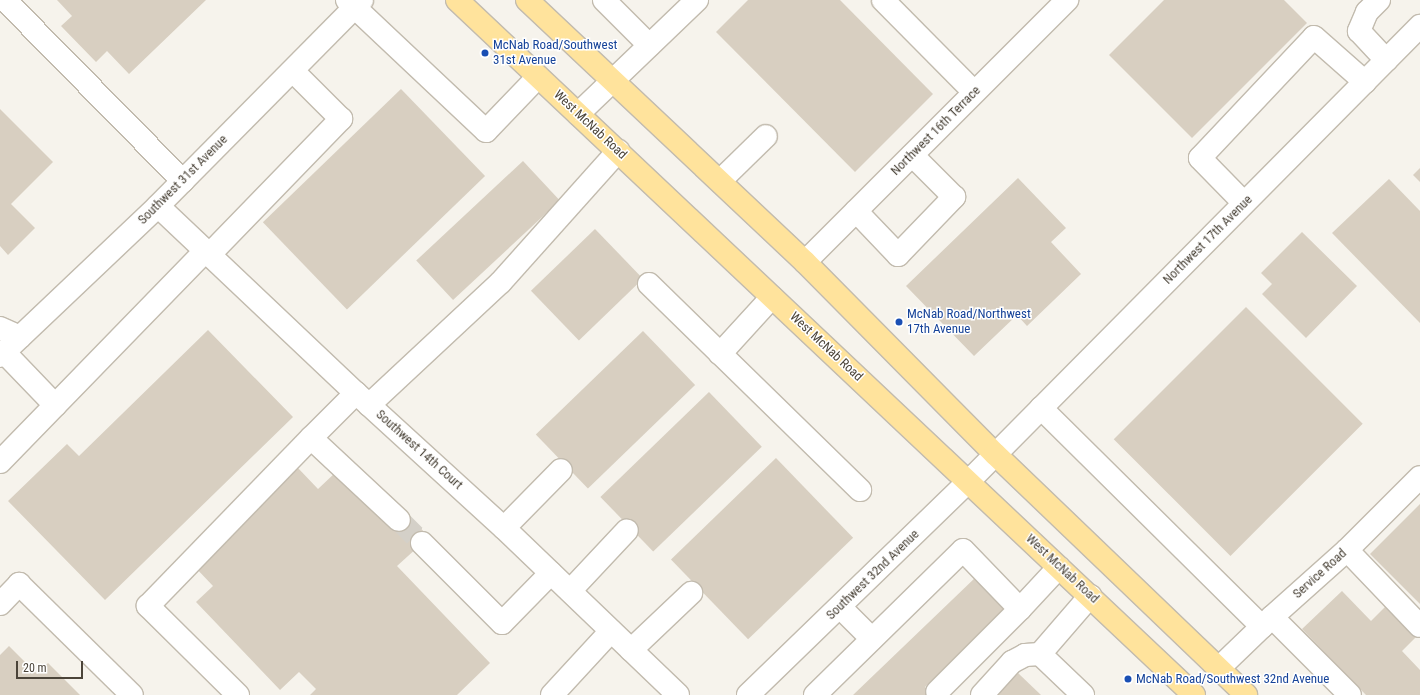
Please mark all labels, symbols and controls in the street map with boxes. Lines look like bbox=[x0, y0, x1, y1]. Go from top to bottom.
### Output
place label: McNab Road/Southwest 31st Avenue bbox=[493, 38, 617, 69]
marker: McNab Road/Southwest 31st Avenue bbox=[480, 48, 490, 58]
street label: Northwest 16th Terrace bbox=[888, 83, 984, 179]
street label: West McNab Road bbox=[550, 87, 630, 163]
street label: Southwest 31st Avenue bbox=[135, 132, 231, 228]
street label: Northwest 17th Avenue bbox=[1160, 192, 1256, 288]
place label: McNab Road/Northwest 17th Avenue bbox=[907, 307, 1031, 338]
street label: West McNab Road bbox=[786, 309, 866, 385]
marker: McNab Road/Northwest 17th Avenue bbox=[894, 317, 904, 327]
street label: Southwest 14th Court bbox=[372, 407, 466, 493]
street label: Southwest 32nd Avenue bbox=[823, 527, 923, 623]
street label: West McNab Road bbox=[1022, 531, 1102, 607]
street label: Service Road bbox=[1290, 546, 1350, 602]
scale bar bbox=[18, 653, 85, 679]
text: 20 m bbox=[23, 661, 47, 675]
place label: McNab Road/Southwest 32nd Avenue bbox=[1136, 671, 1329, 687]
marker: McNab Road/Southwest 32nd Avenue bbox=[1123, 674, 1133, 684]

